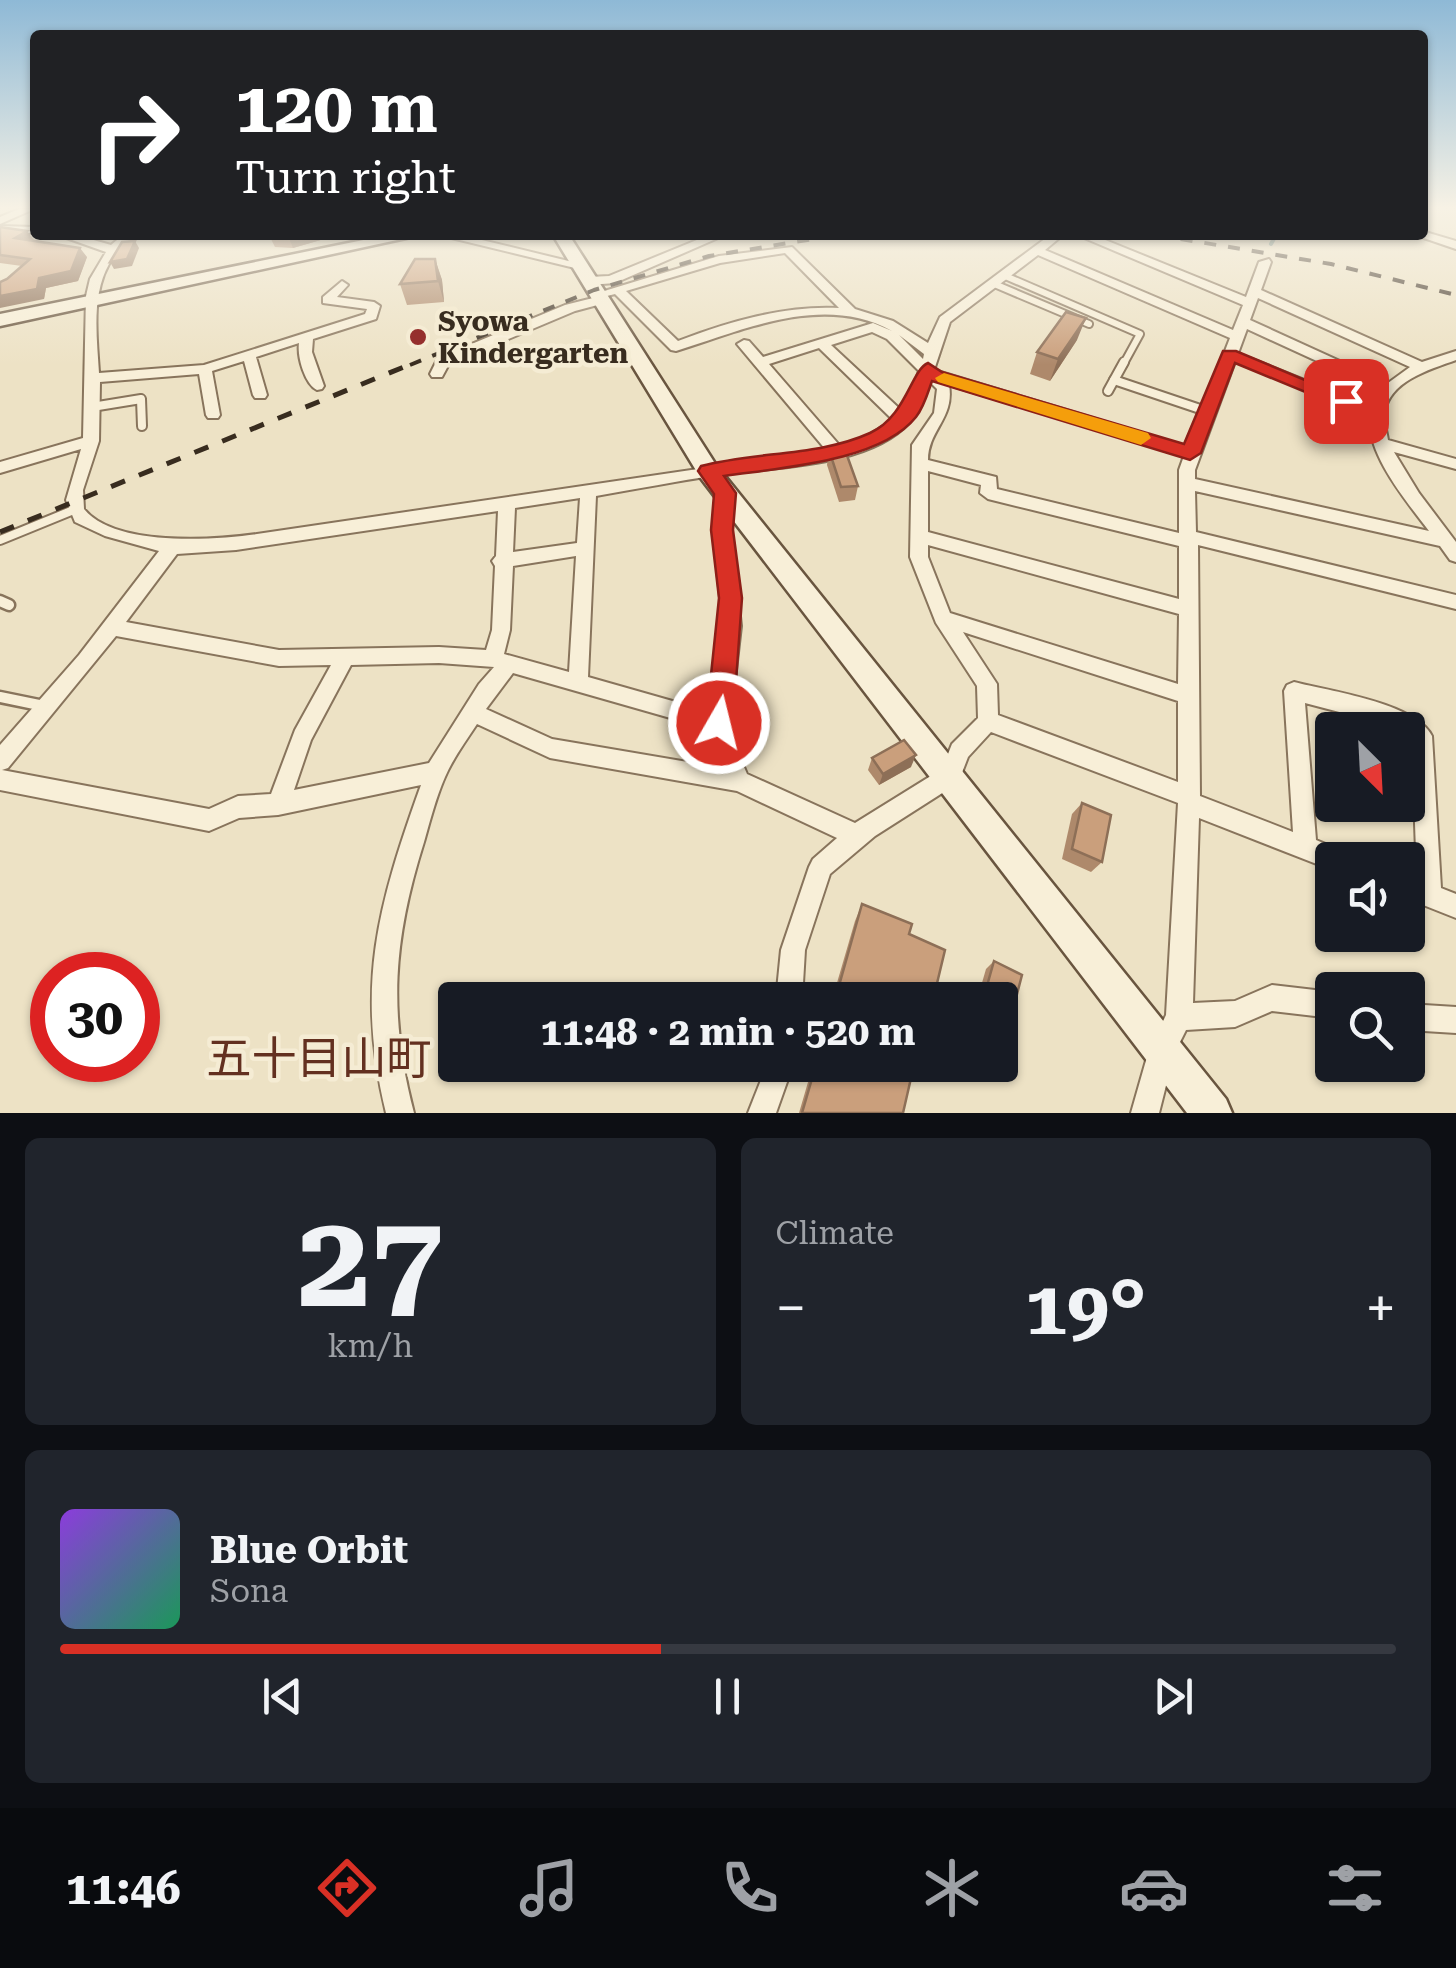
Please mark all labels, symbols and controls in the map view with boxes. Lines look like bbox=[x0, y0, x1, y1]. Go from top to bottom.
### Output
text: 120 m bbox=[235, 67, 438, 149]
icon: right bbox=[70, 70, 200, 200]
text: Turn right bbox=[235, 151, 456, 204]
place label: Syowa Kindergarten bbox=[438, 305, 629, 370]
marker: Syowa Kindergarten bbox=[407, 326, 429, 348]
pin bbox=[1304, 359, 1389, 444]
icon: arrive bbox=[1319, 374, 1374, 429]
position arrow bbox=[667, 671, 771, 775]
north arrow bbox=[1315, 712, 1425, 822]
map controls bbox=[1315, 712, 1425, 1082]
button: sound bbox=[1315, 842, 1425, 952]
speed limit sign: 30 bbox=[30, 952, 160, 1082]
button: search bbox=[1315, 972, 1425, 1082]
text: 11:48 · 2 min · 520 m bbox=[541, 1010, 915, 1054]
district label: 五十目山町 bbox=[206, 1032, 432, 1085]
text: 27 bbox=[297, 1185, 443, 1338]
text: Climate bbox=[776, 1214, 894, 1252]
text: 19° bbox=[1025, 1264, 1146, 1352]
text: − bbox=[776, 1276, 806, 1340]
text: + bbox=[1365, 1276, 1396, 1340]
text: km/h bbox=[327, 1327, 413, 1365]
text: Blue Orbit bbox=[210, 1528, 408, 1572]
text: Sona bbox=[210, 1572, 288, 1610]
icon: previous bbox=[255, 1669, 310, 1724]
icon: pause bbox=[700, 1669, 755, 1724]
icon: next bbox=[1146, 1669, 1201, 1724]
icon: directions bbox=[312, 1853, 382, 1923]
icon: music bbox=[514, 1853, 584, 1923]
icon: phone bbox=[715, 1853, 785, 1923]
icon: climate bbox=[917, 1853, 987, 1923]
icon: car bbox=[1119, 1853, 1189, 1923]
icon: filters bbox=[1320, 1853, 1390, 1923]
text: 11:46 bbox=[66, 1862, 181, 1915]

